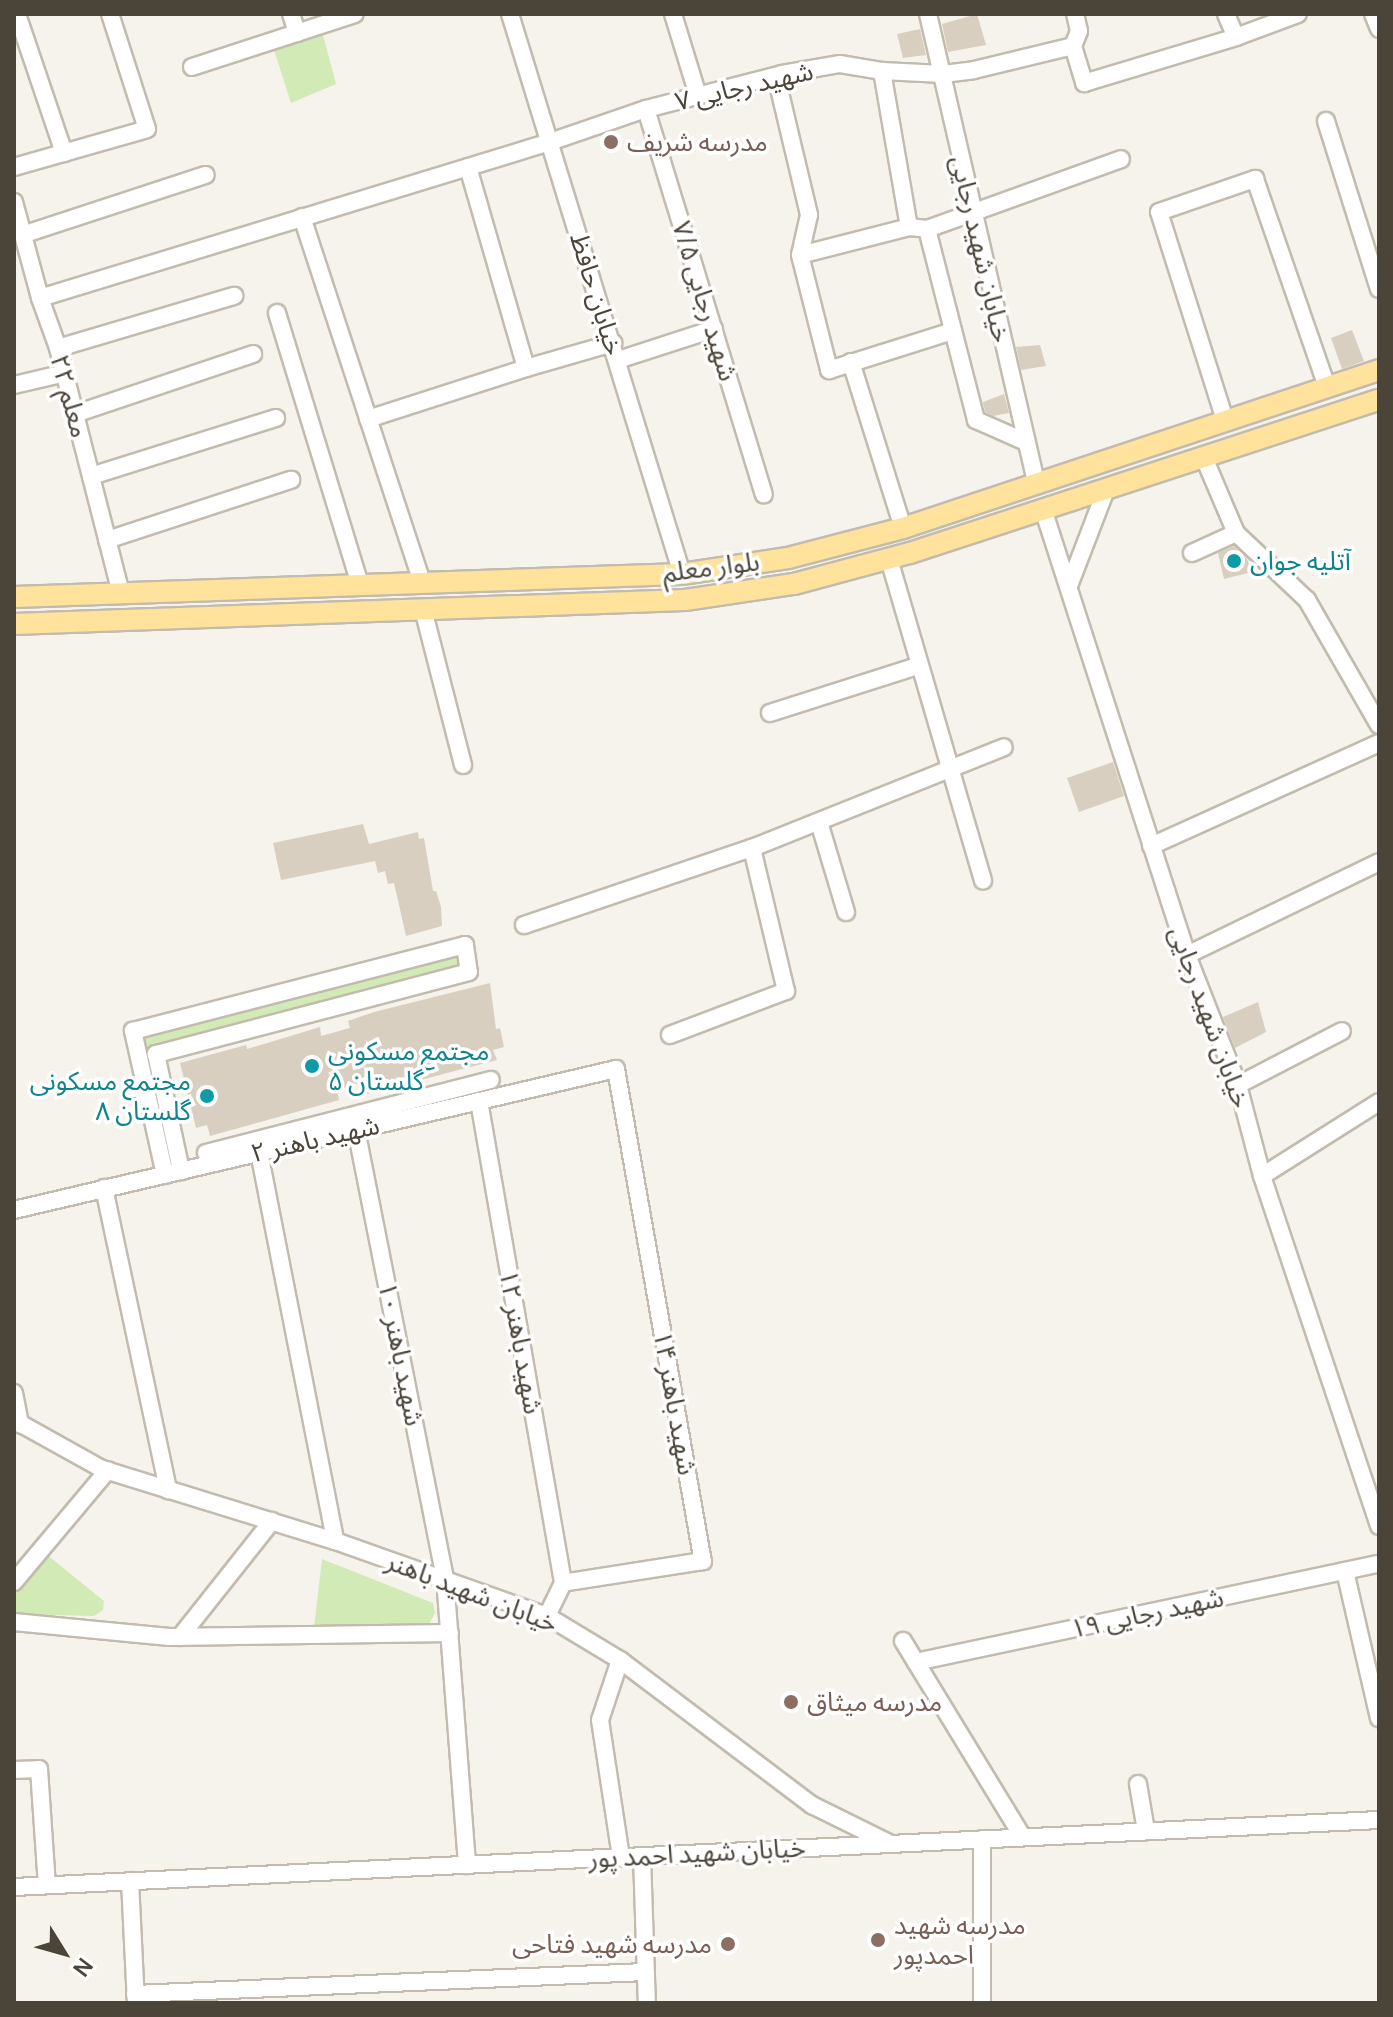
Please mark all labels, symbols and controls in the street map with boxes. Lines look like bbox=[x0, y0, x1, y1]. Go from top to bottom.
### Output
street label: شهید رجایی ۷ bbox=[672, 55, 816, 117]
place label: مدرسه شریف bbox=[627, 126, 768, 158]
marker: مدرسه شریف bbox=[602, 133, 620, 151]
street label: خیابان شهید رجایی bbox=[944, 153, 1018, 345]
street label: شهید رجایی ۷/۵ bbox=[666, 217, 744, 385]
street label: خیابان حافظ bbox=[564, 229, 630, 359]
street label: معلم ۲۲ bbox=[44, 351, 96, 441]
place label: آتلیه جوان bbox=[1250, 545, 1351, 577]
street label: بلوار معلم bbox=[661, 546, 761, 588]
marker: آتلیه جوان bbox=[1225, 552, 1243, 570]
street label: خیابان شهید رجایی bbox=[1163, 922, 1257, 1112]
place label: مجتمع مسکونی گلستان ۵ bbox=[328, 1035, 489, 1096]
marker: مجتمع مسکونی گلستان ۵ bbox=[303, 1057, 321, 1075]
place label: مجتمع مسکونی گلستان ۸ bbox=[30, 1065, 191, 1126]
marker: مجتمع مسکونی گلستان ۸ bbox=[198, 1087, 216, 1105]
street label: شهید باهنر ۲ bbox=[248, 1109, 382, 1169]
street label: شهید باهنر ۱۲ bbox=[493, 1267, 549, 1417]
street label: شهید باهنر ۱۰ bbox=[372, 1279, 430, 1429]
street label: شهید باهنر ۱۴ bbox=[647, 1328, 703, 1478]
street label: خیابان شهید باهنر bbox=[382, 1545, 562, 1639]
street label: شهید رجایی ۱۹ bbox=[1068, 1582, 1226, 1644]
place label: مدرسه میثاق bbox=[807, 1686, 942, 1718]
marker: مدرسه میثاق bbox=[782, 1693, 800, 1711]
street label: خیابان شهید احمد پور bbox=[588, 1832, 806, 1874]
place label: مدرسه شهید احمدپور bbox=[894, 1909, 1026, 1970]
north arrow bbox=[24, 1913, 104, 1993]
place label: مدرسه شهید فتاحی bbox=[512, 1928, 712, 1960]
marker: مدرسه شهید احمدپور bbox=[869, 1931, 887, 1949]
marker: مدرسه شهید فتاحی bbox=[719, 1935, 737, 1953]
text: N bbox=[66, 1952, 100, 1983]

